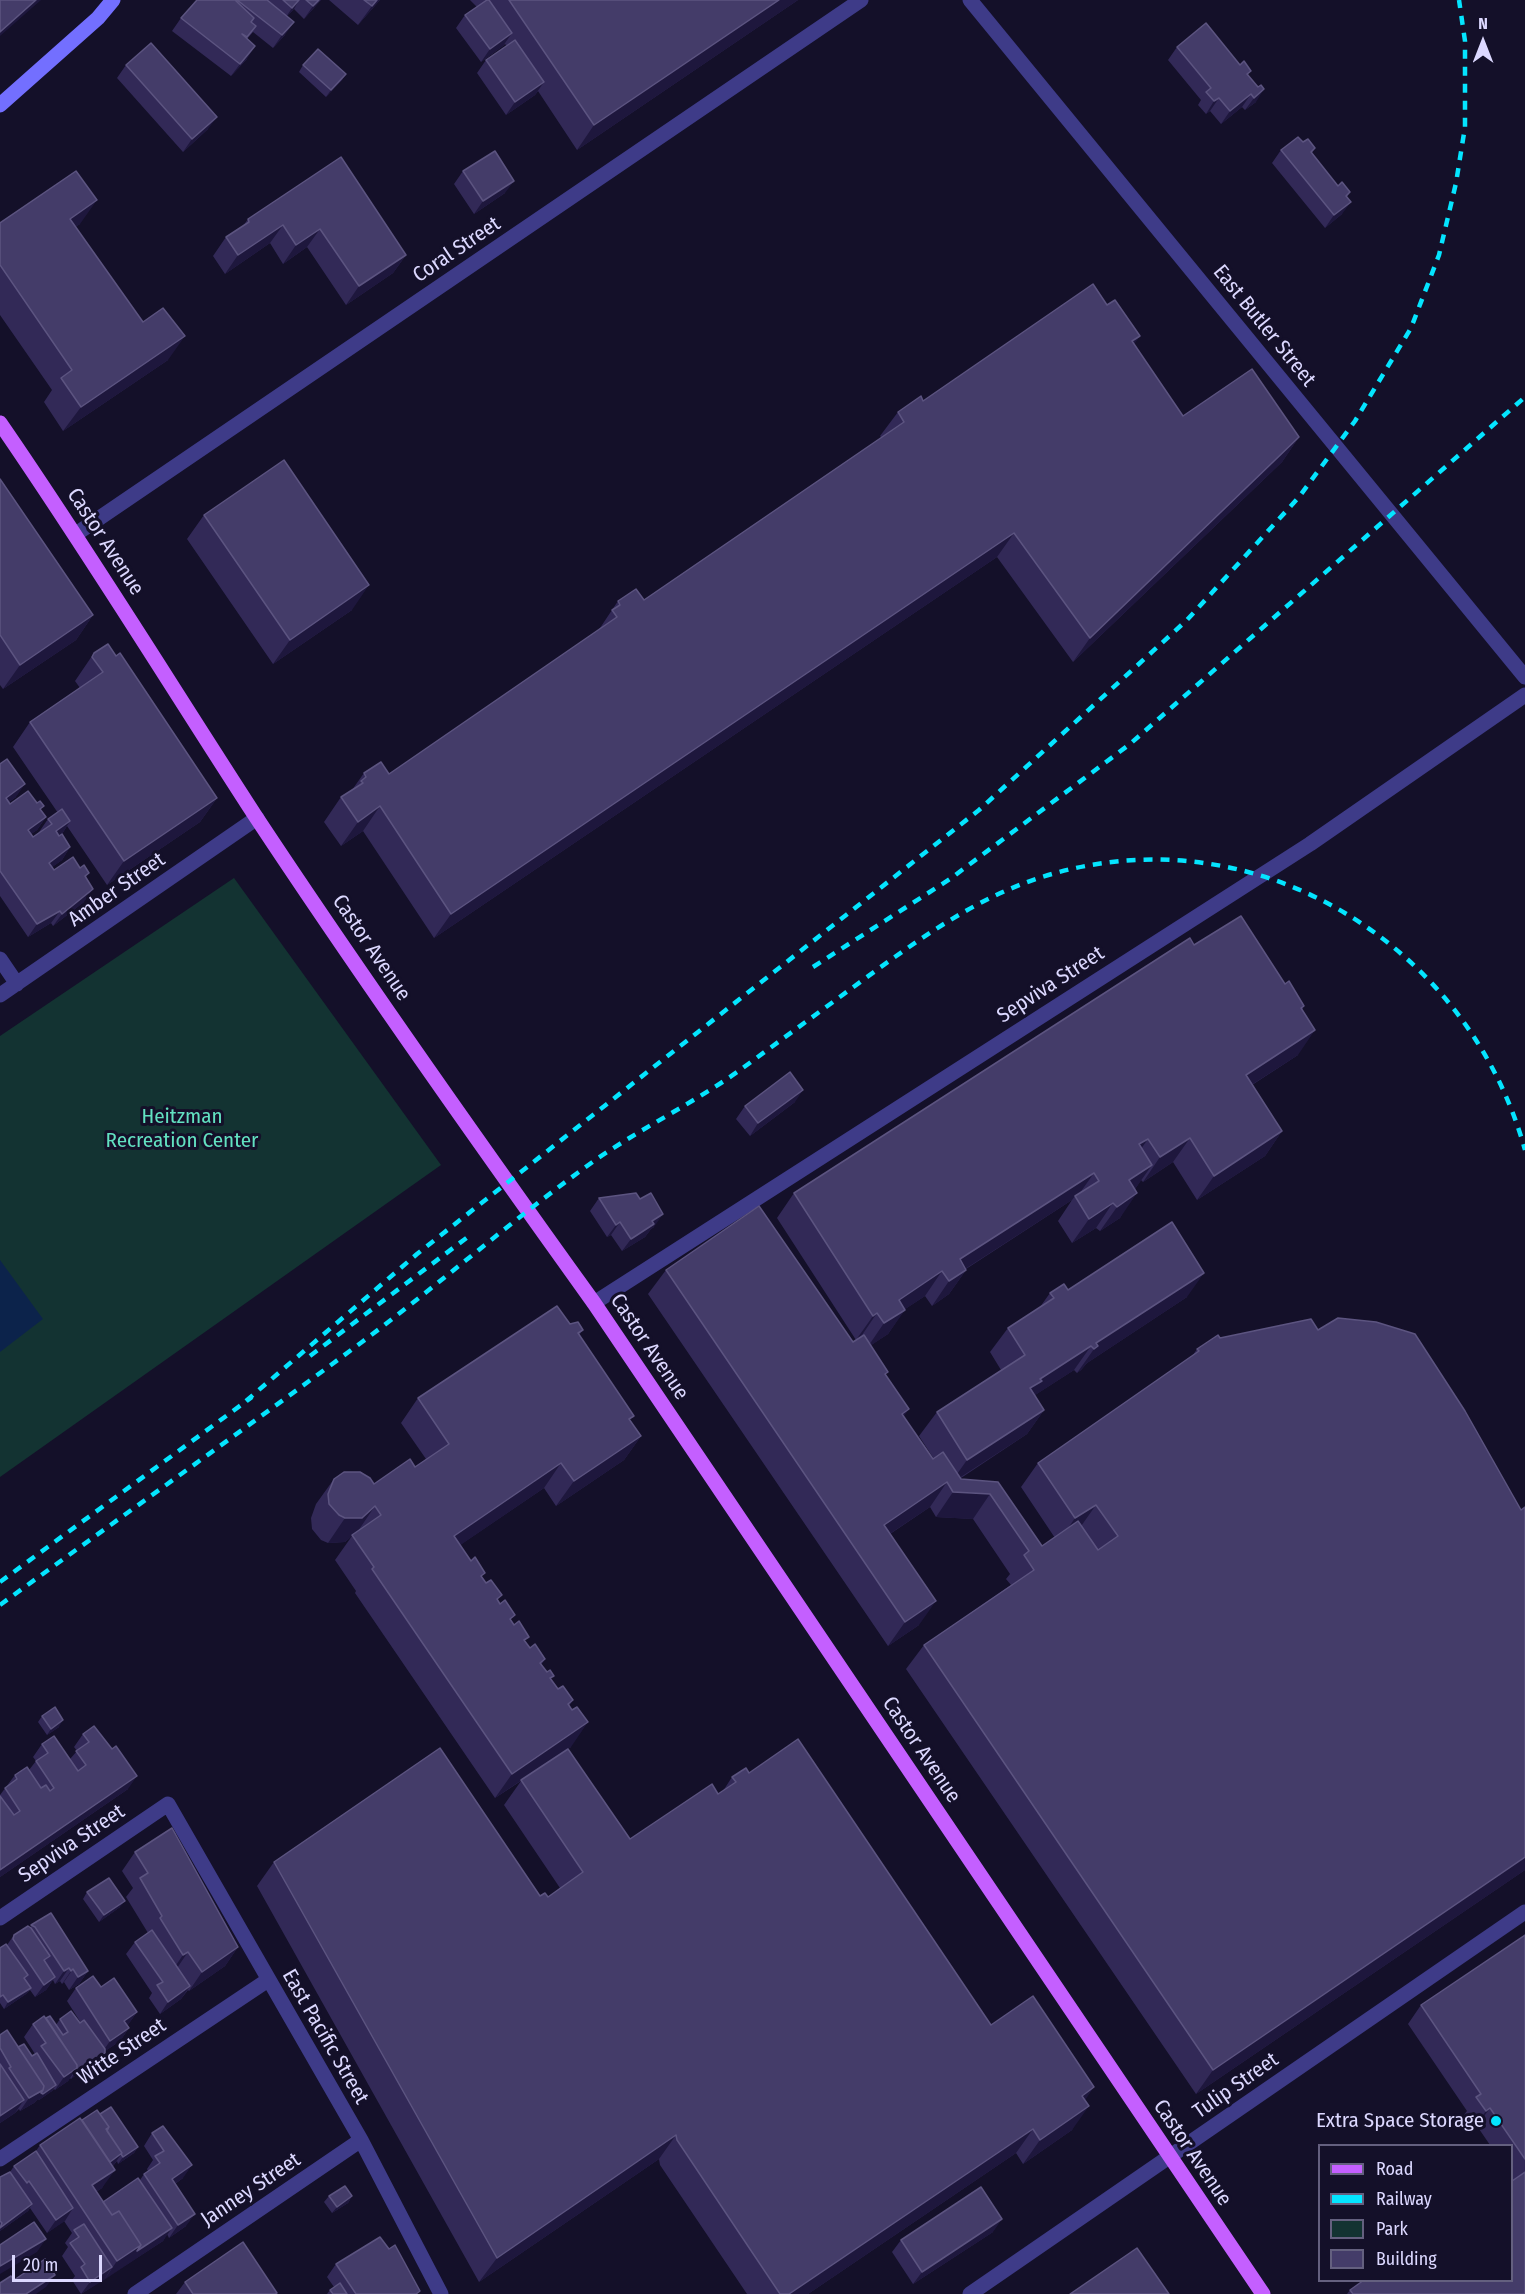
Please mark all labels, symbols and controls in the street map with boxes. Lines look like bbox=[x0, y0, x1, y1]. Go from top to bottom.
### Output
north arrow bbox=[1453, 12, 1513, 72]
text: N bbox=[1478, 14, 1488, 33]
street label: Coral Street bbox=[408, 212, 506, 288]
street label: East Butler Street bbox=[1207, 260, 1321, 392]
street label: Castor Avenue bbox=[61, 484, 149, 600]
street label: Amber Street bbox=[64, 847, 170, 933]
street label: Castor Avenue bbox=[326, 890, 416, 1006]
street label: Sepviva Street bbox=[993, 941, 1109, 1029]
park label: Heitzman Recreation Center bbox=[106, 1104, 258, 1154]
street label: Castor Avenue bbox=[604, 1289, 694, 1405]
street label: Castor Avenue bbox=[876, 1692, 966, 1808]
street label: Sepviva Street bbox=[14, 1799, 130, 1889]
street label: East Pacific Street bbox=[276, 1965, 374, 2109]
street label: Witte Street bbox=[73, 2013, 171, 2091]
street label: Tulip Street bbox=[1188, 2047, 1284, 2125]
street label: Castor Avenue bbox=[1147, 2095, 1237, 2211]
place label: Extra Space Storage bbox=[1316, 2108, 1484, 2134]
marker: Extra Space Storage bbox=[1489, 2114, 1503, 2128]
legend bbox=[1318, 2144, 1513, 2282]
street label: Janney Street bbox=[197, 2148, 305, 2232]
text: Road bbox=[1376, 2158, 1413, 2180]
text: Railway bbox=[1376, 2188, 1432, 2210]
text: Park bbox=[1376, 2218, 1408, 2240]
scale bar bbox=[15, 2243, 105, 2281]
text: Building bbox=[1376, 2248, 1437, 2270]
text: 20 m bbox=[23, 2254, 58, 2276]

